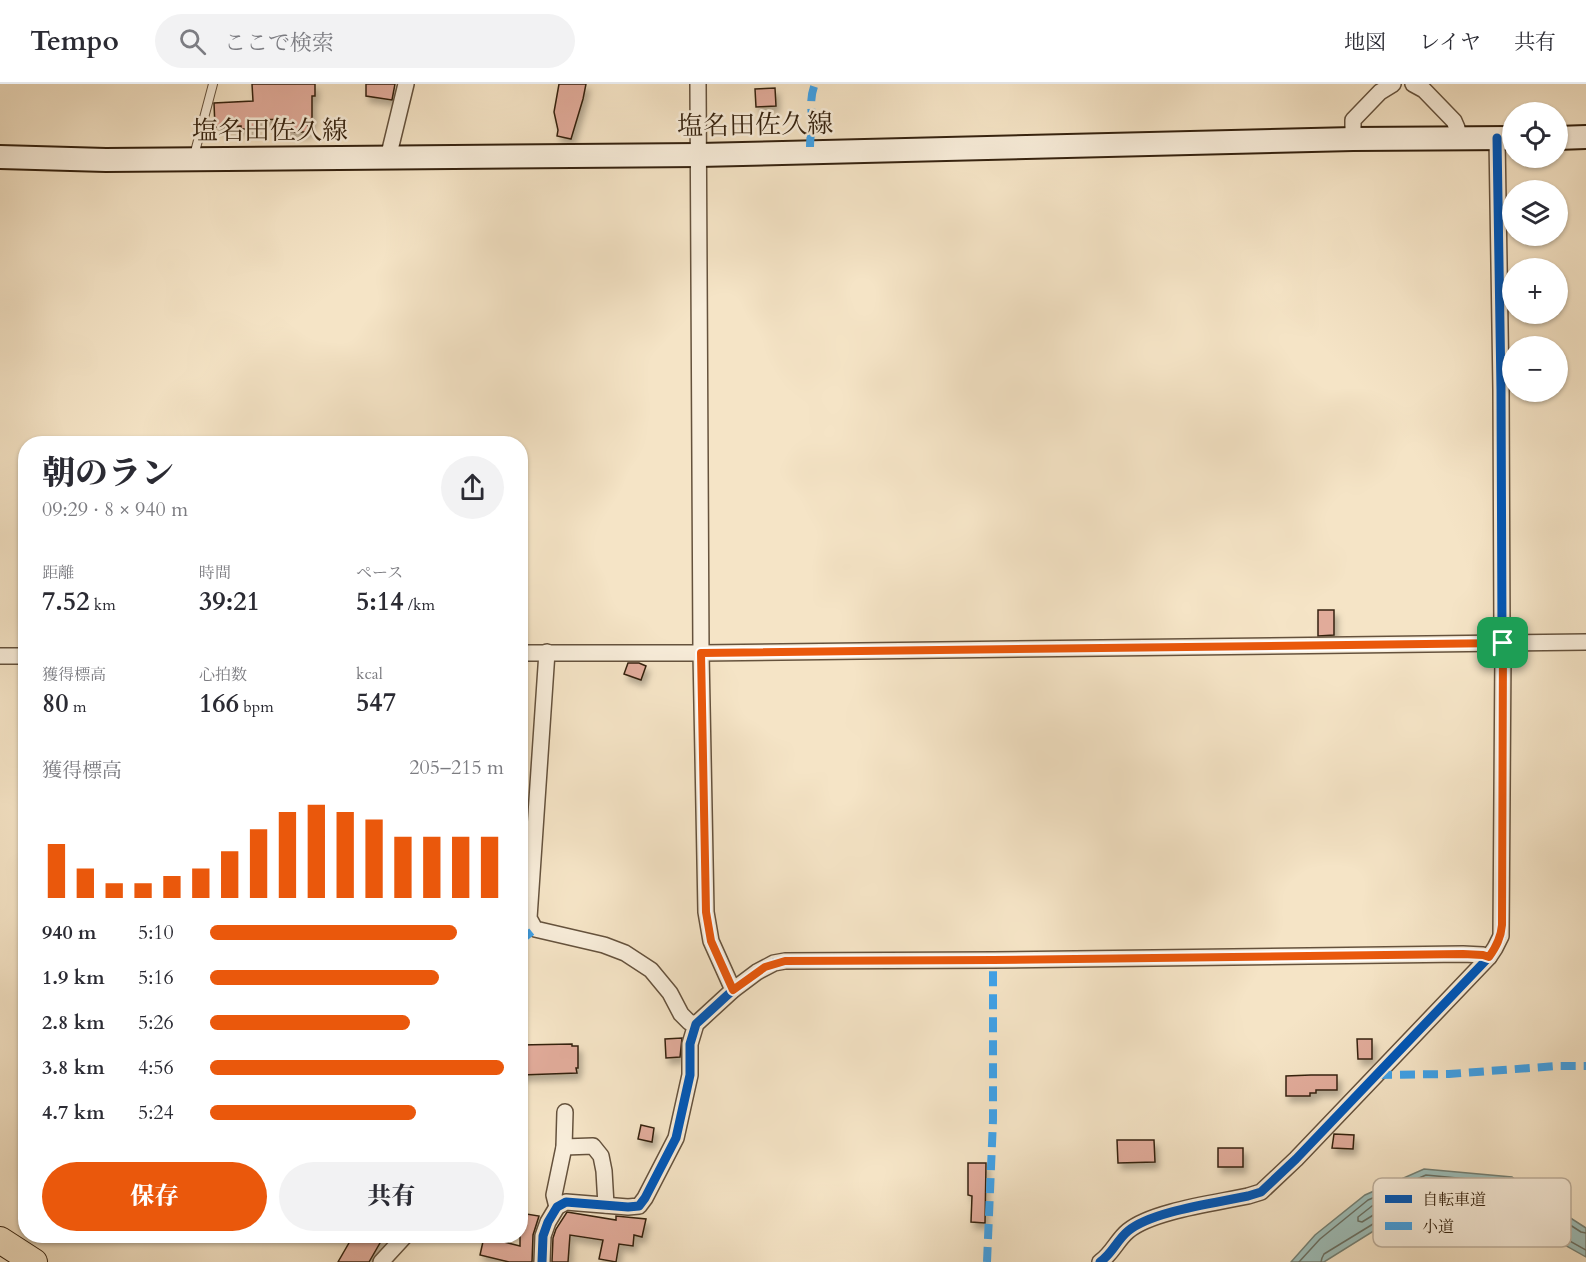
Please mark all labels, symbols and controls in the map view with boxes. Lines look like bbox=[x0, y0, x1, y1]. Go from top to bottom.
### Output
search box bbox=[155, 14, 575, 68]
text: Tempo bbox=[30, 22, 119, 60]
icon: search bbox=[176, 25, 209, 58]
text: ここで検索 bbox=[224, 28, 334, 58]
text: 地図 bbox=[1344, 28, 1386, 57]
text: レイヤ bbox=[1419, 28, 1481, 57]
text: 共有 bbox=[1514, 28, 1556, 57]
map controls bbox=[1502, 102, 1568, 402]
button: locate bbox=[1502, 102, 1568, 168]
street label: 塩名田佐久線 bbox=[677, 106, 833, 144]
street label: 塩名田佐久線 bbox=[192, 113, 348, 148]
button: layers bbox=[1502, 180, 1568, 246]
button: + bbox=[1502, 258, 1568, 324]
button: − bbox=[1502, 336, 1568, 402]
text: 朝のラン bbox=[42, 451, 174, 496]
button: share bbox=[441, 456, 504, 519]
text: 09:29 · 8 × 940 m bbox=[42, 496, 188, 523]
text: 距離 bbox=[42, 562, 74, 584]
text: 時間 bbox=[199, 562, 231, 584]
text: ペース bbox=[356, 562, 403, 584]
text: 7.52 bbox=[42, 584, 90, 619]
text: 39:21 bbox=[199, 584, 260, 619]
text: 5:14 bbox=[356, 584, 404, 619]
text: km bbox=[90, 594, 116, 616]
text: /km bbox=[404, 594, 435, 616]
pin bbox=[1477, 617, 1528, 668]
icon: arrive bbox=[1486, 626, 1519, 659]
text: kcal bbox=[356, 663, 383, 685]
text: 獲得標高 bbox=[42, 664, 106, 686]
text: 心拍数 bbox=[199, 664, 247, 686]
text: 547 bbox=[356, 685, 396, 720]
text: 80 bbox=[42, 686, 69, 721]
text: 166 bbox=[199, 686, 239, 721]
text: m bbox=[69, 696, 86, 718]
text: bpm bbox=[239, 696, 274, 718]
text: 205–215 m bbox=[409, 754, 504, 781]
text: 獲得標高 bbox=[42, 757, 122, 784]
text: 940 m bbox=[42, 919, 97, 946]
text: 5:10 bbox=[138, 919, 174, 946]
text: 1.9 km bbox=[42, 964, 105, 991]
text: 5:16 bbox=[138, 964, 174, 991]
text: 2.8 km bbox=[42, 1009, 105, 1036]
text: 5:26 bbox=[138, 1009, 174, 1036]
text: 3.8 km bbox=[42, 1054, 105, 1081]
text: 4:56 bbox=[138, 1054, 174, 1081]
text: 4.7 km bbox=[42, 1099, 105, 1126]
text: 5:24 bbox=[138, 1099, 174, 1126]
button: 保存 bbox=[42, 1162, 267, 1231]
button: 共有 bbox=[279, 1162, 504, 1231]
legend bbox=[1373, 1178, 1571, 1247]
text: 自転車道 bbox=[1422, 1189, 1486, 1211]
text: 小道 bbox=[1422, 1216, 1454, 1238]

